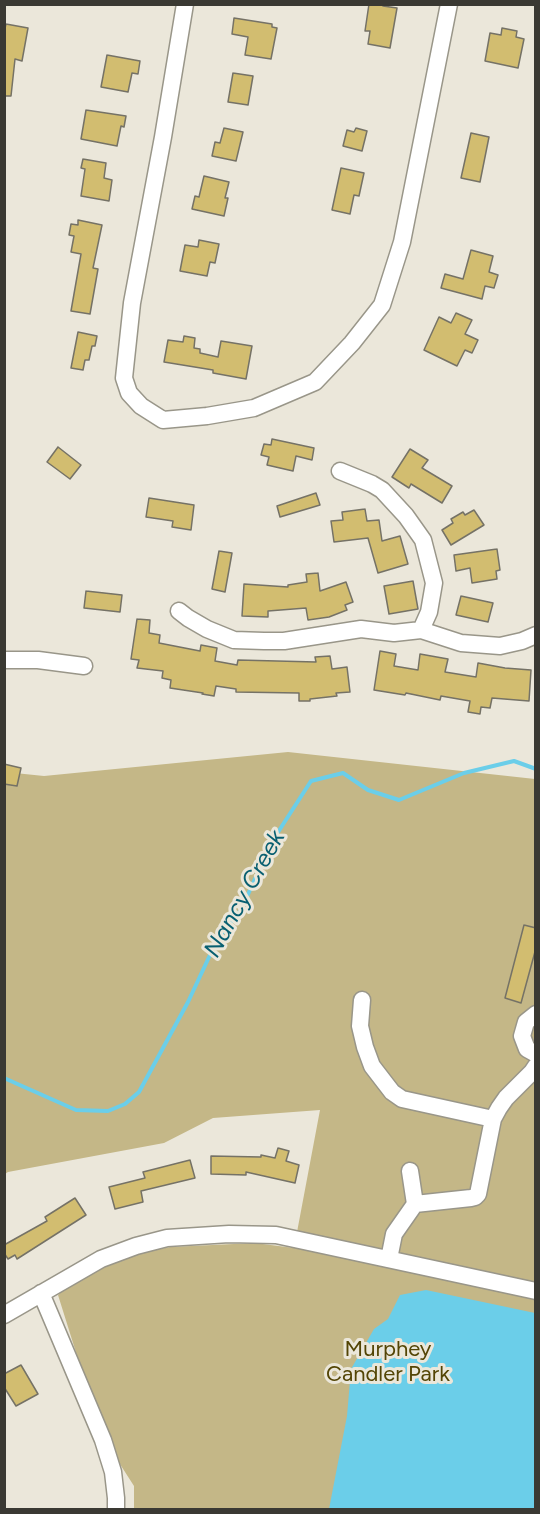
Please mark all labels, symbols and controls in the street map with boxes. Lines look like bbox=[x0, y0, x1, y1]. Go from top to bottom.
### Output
water label: Nancy Creek bbox=[198, 825, 292, 963]
park label: Murphey Candler Park bbox=[326, 1337, 450, 1388]

